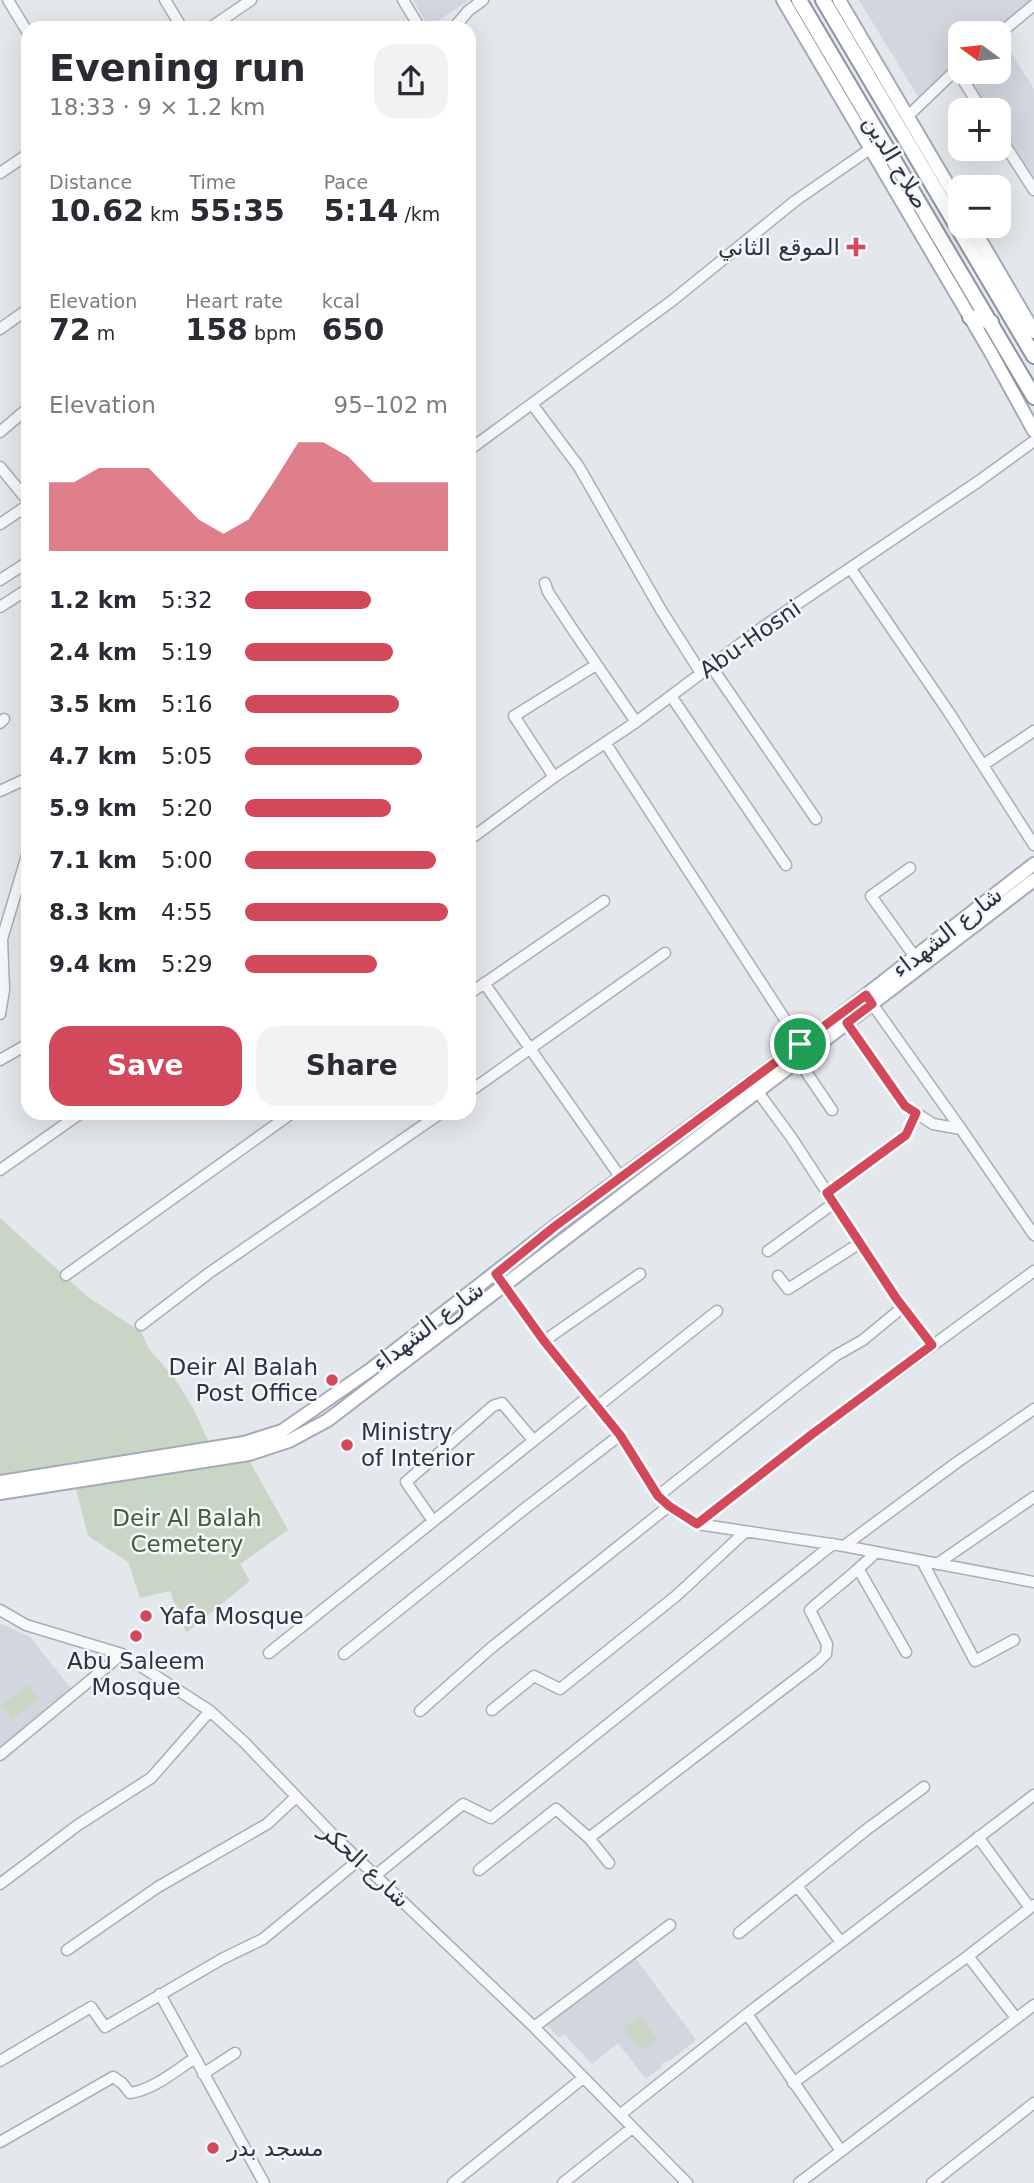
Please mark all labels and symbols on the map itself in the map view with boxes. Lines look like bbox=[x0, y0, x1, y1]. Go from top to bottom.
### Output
north arrow bbox=[948, 21, 1012, 84]
street label: صلاح الدين bbox=[857, 110, 934, 214]
place label: الموقع الثاني bbox=[718, 234, 840, 261]
marker: الموقع الثاني bbox=[846, 237, 866, 257]
street label: Abu-Hosni bbox=[694, 595, 806, 683]
street label: شارع الشهداء bbox=[887, 881, 1008, 984]
pin bbox=[770, 1014, 830, 1074]
street label: شارع الشهداء bbox=[367, 1276, 489, 1377]
place label: Deir Al Balah Post Office bbox=[169, 1354, 318, 1406]
marker: Deir Al Balah Post Office bbox=[324, 1372, 340, 1388]
place label: Ministry of Interior bbox=[361, 1419, 475, 1471]
marker: Ministry of Interior bbox=[339, 1437, 355, 1453]
park label: Deir Al Balah Cemetery bbox=[112, 1505, 262, 1557]
place label: Yafa Mosque bbox=[159, 1603, 304, 1629]
marker: Yafa Mosque bbox=[138, 1608, 154, 1624]
marker: Abu Saleem Mosque bbox=[128, 1628, 144, 1644]
place label: Abu Saleem Mosque bbox=[67, 1648, 205, 1700]
street label: شارع الحكر bbox=[314, 1817, 415, 1913]
place label: مسجد بدر bbox=[226, 2135, 324, 2162]
marker: مسجد بدر bbox=[205, 2140, 221, 2156]

